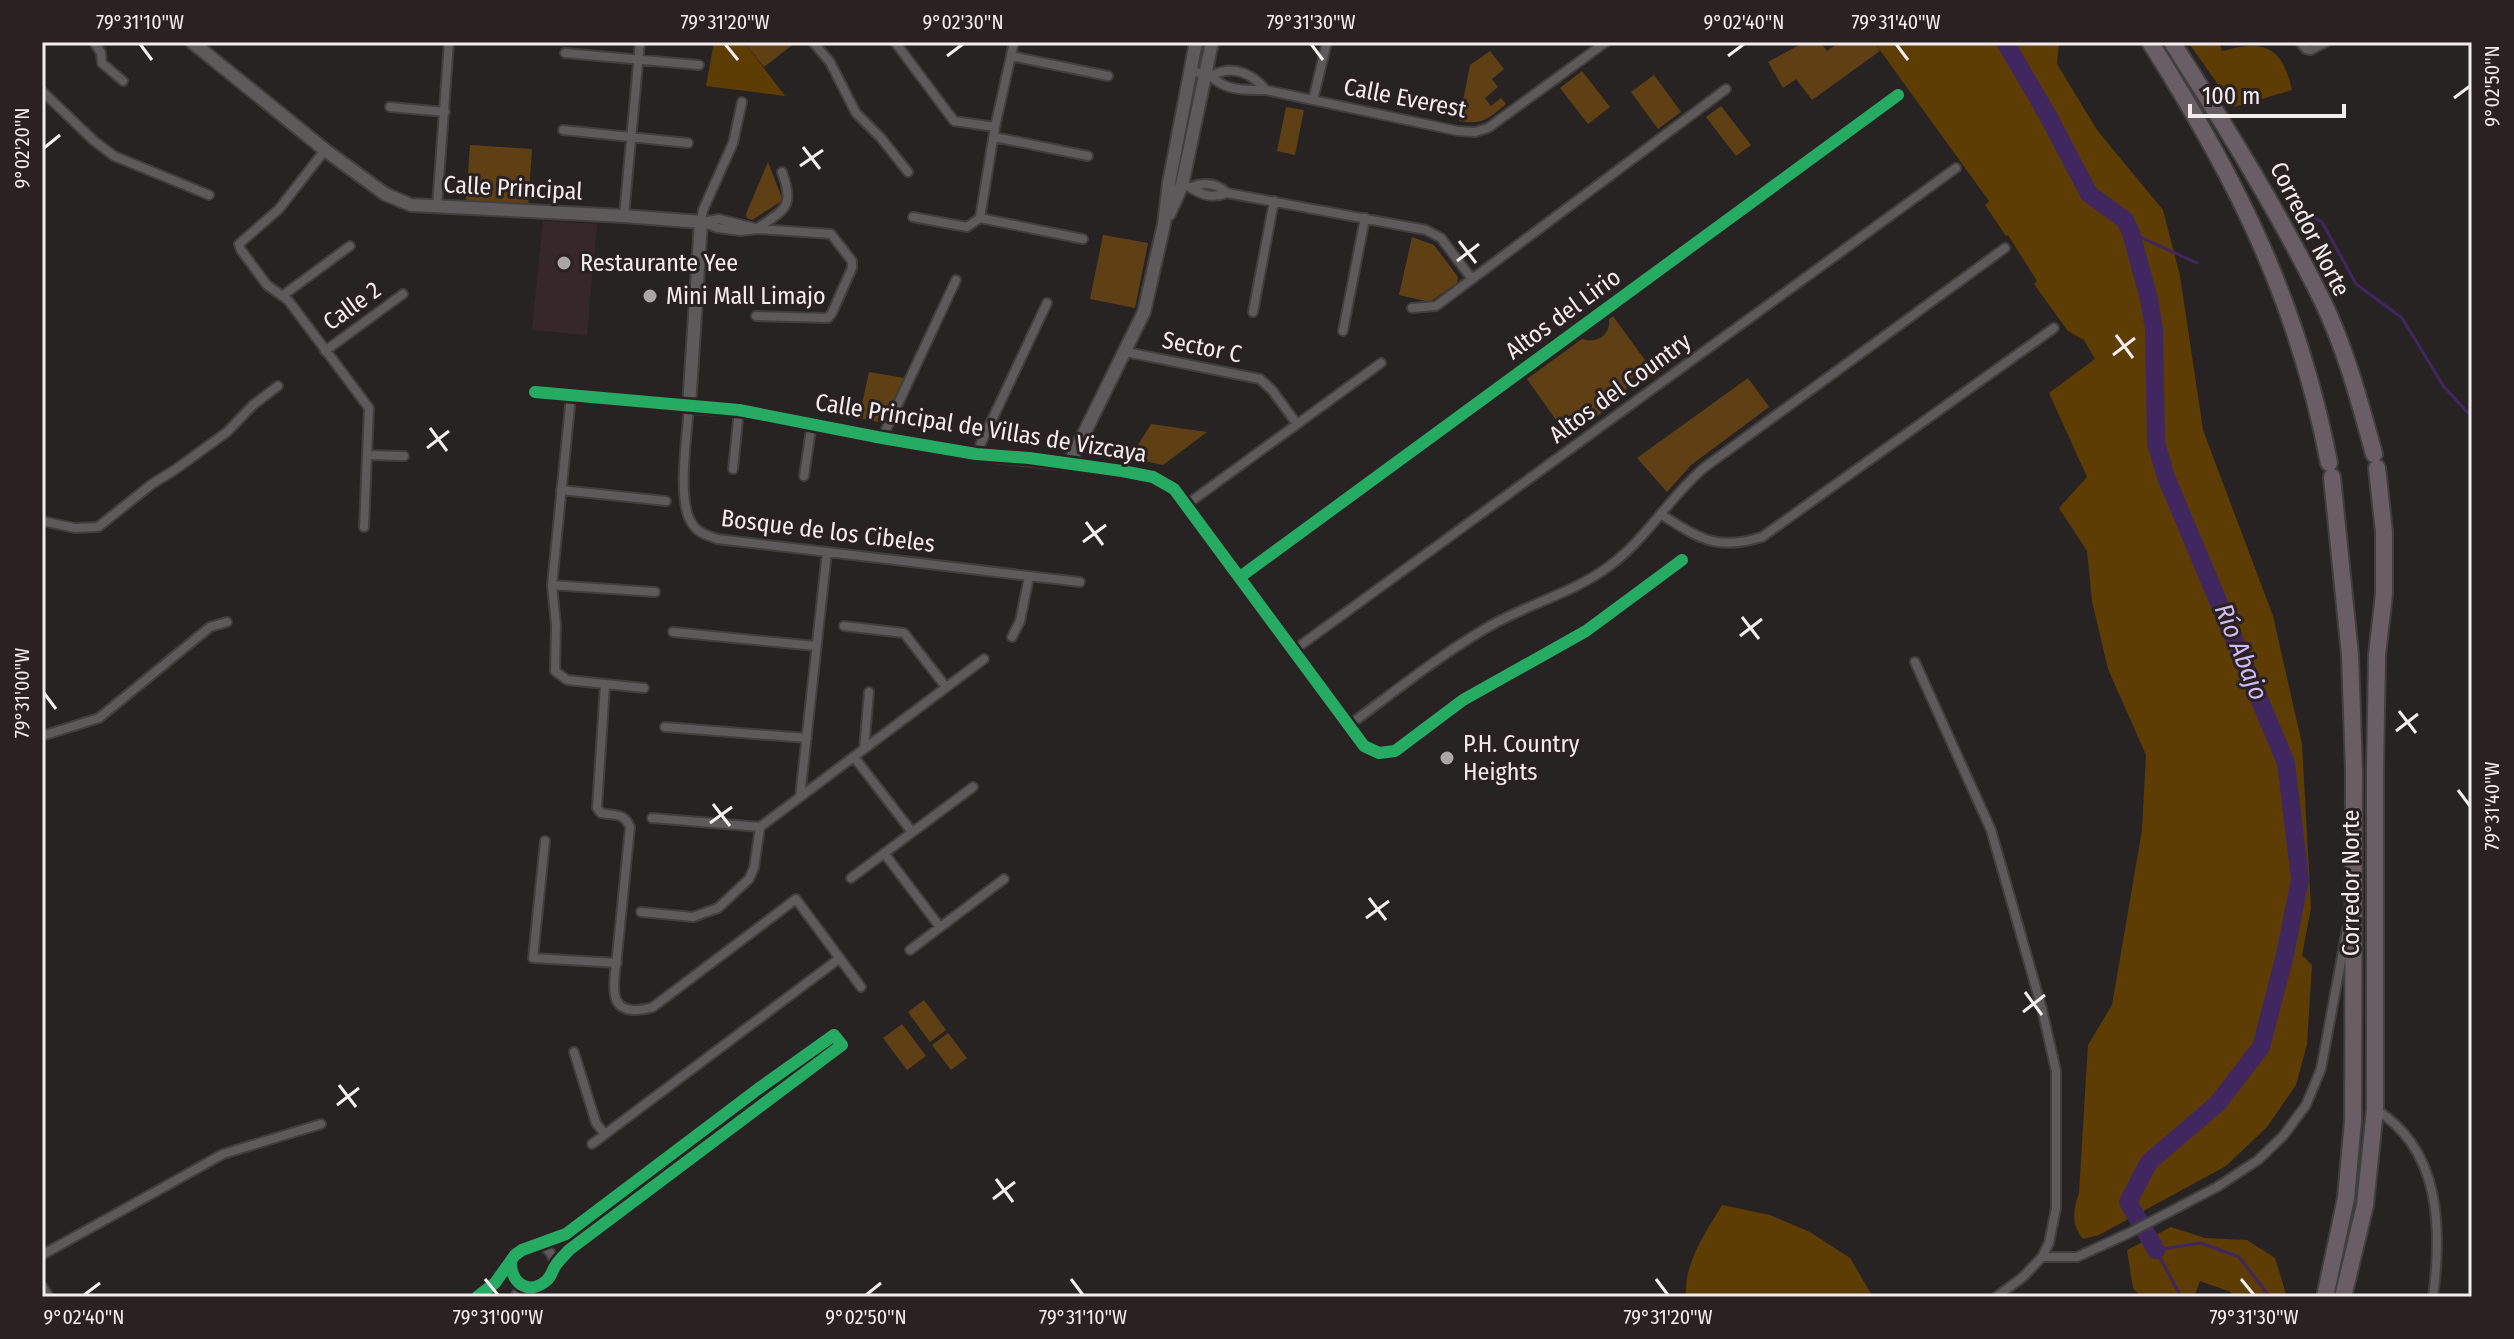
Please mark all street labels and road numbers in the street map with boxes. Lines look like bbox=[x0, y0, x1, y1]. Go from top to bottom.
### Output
street label: Calle Everest bbox=[1341, 72, 1469, 124]
street label: Corredor Norte bbox=[2264, 157, 2356, 301]
street label: Calle Principal bbox=[443, 170, 583, 206]
street label: Altos del Lirio bbox=[1500, 263, 1626, 365]
street label: Calle 2 bbox=[318, 276, 386, 336]
street label: Sector C bbox=[1160, 326, 1244, 368]
street label: Altos del Country bbox=[1544, 327, 1696, 449]
street label: Calle Principal de Villas de Vizcaya bbox=[813, 388, 1149, 468]
street label: Bosque de los Cibeles bbox=[720, 504, 936, 558]
street label: Corredor Norte bbox=[2337, 810, 2365, 956]

